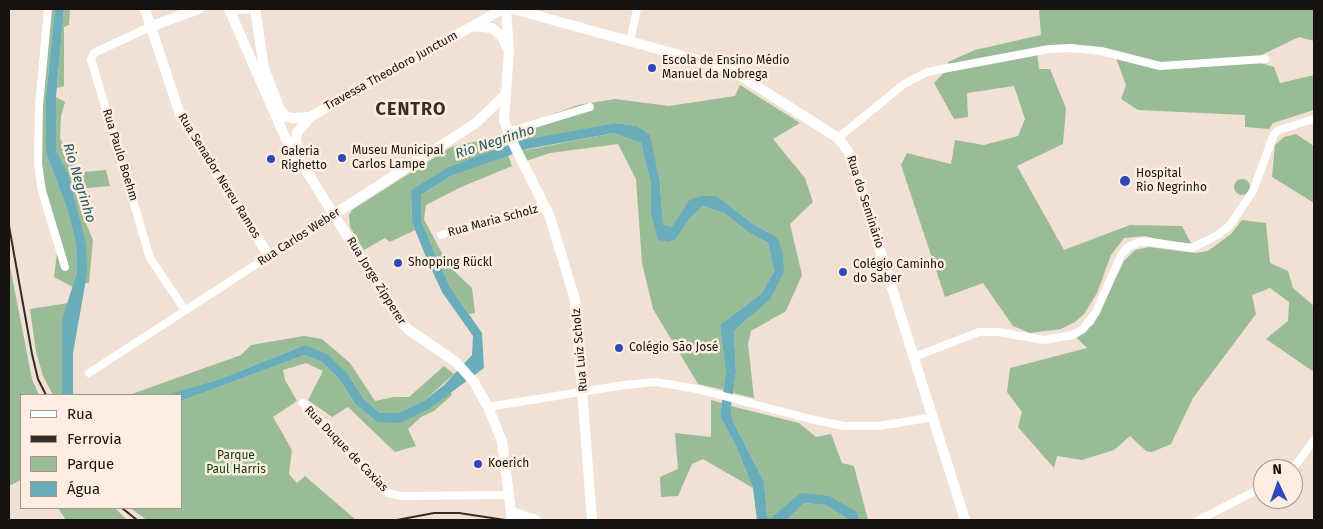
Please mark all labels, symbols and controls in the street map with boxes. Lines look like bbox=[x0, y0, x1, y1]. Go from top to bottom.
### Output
street label: Travessa Theodoro Junctum bbox=[322, 28, 460, 114]
place label: Escola de Ensino Médio Manuel da Nobrega bbox=[662, 54, 790, 82]
marker: Escola de Ensino Médio Manuel da Nobrega bbox=[646, 62, 658, 74]
district label: CENTRO bbox=[375, 99, 447, 121]
street label: Rua Paulo Boehm bbox=[99, 107, 141, 203]
street label: Rua Senador Nereu Ramos bbox=[175, 111, 263, 241]
water label: Rio Negrinho bbox=[453, 121, 537, 163]
water label: Rio Negrinho bbox=[59, 141, 99, 225]
place label: Museu Municipal Carlos Lampe bbox=[352, 144, 443, 172]
place label: Galeria Righetto bbox=[281, 145, 327, 173]
marker: Museu Municipal Carlos Lampe bbox=[336, 152, 348, 164]
marker: Galeria Righetto bbox=[265, 153, 277, 165]
street label: Rua do Seminário bbox=[843, 154, 887, 250]
place label: Hospital Rio Negrinho bbox=[1136, 167, 1207, 195]
marker: Hospital Rio Negrinho bbox=[1118, 174, 1132, 188]
street label: Rua Maria Scholz bbox=[446, 202, 540, 240]
street label: Rua Carlos Weber bbox=[255, 205, 343, 269]
street label: Rua Jorge Zipperer bbox=[343, 234, 409, 328]
place label: Shopping Rückl bbox=[408, 256, 492, 270]
marker: Shopping Rückl bbox=[392, 257, 404, 269]
place label: Colégio Caminho do Saber bbox=[853, 258, 944, 286]
marker: Colégio Caminho do Saber bbox=[837, 266, 849, 278]
street label: Rua Luiz Scholz bbox=[569, 308, 591, 392]
place label: Colégio São José bbox=[629, 341, 718, 355]
marker: Colégio São José bbox=[613, 342, 625, 354]
legend bbox=[20, 394, 182, 509]
street label: Rua Duque de Caxias bbox=[301, 403, 391, 495]
text: Rua bbox=[67, 405, 93, 423]
text: Ferrovia bbox=[67, 430, 122, 448]
park label: Parque Paul Harris bbox=[206, 449, 266, 477]
text: Parque bbox=[67, 455, 114, 473]
place label: Koerich bbox=[488, 457, 529, 471]
marker: Koerich bbox=[472, 458, 484, 470]
north arrow bbox=[1253, 459, 1303, 509]
text: N bbox=[1272, 461, 1282, 478]
text: Água bbox=[67, 480, 100, 498]

